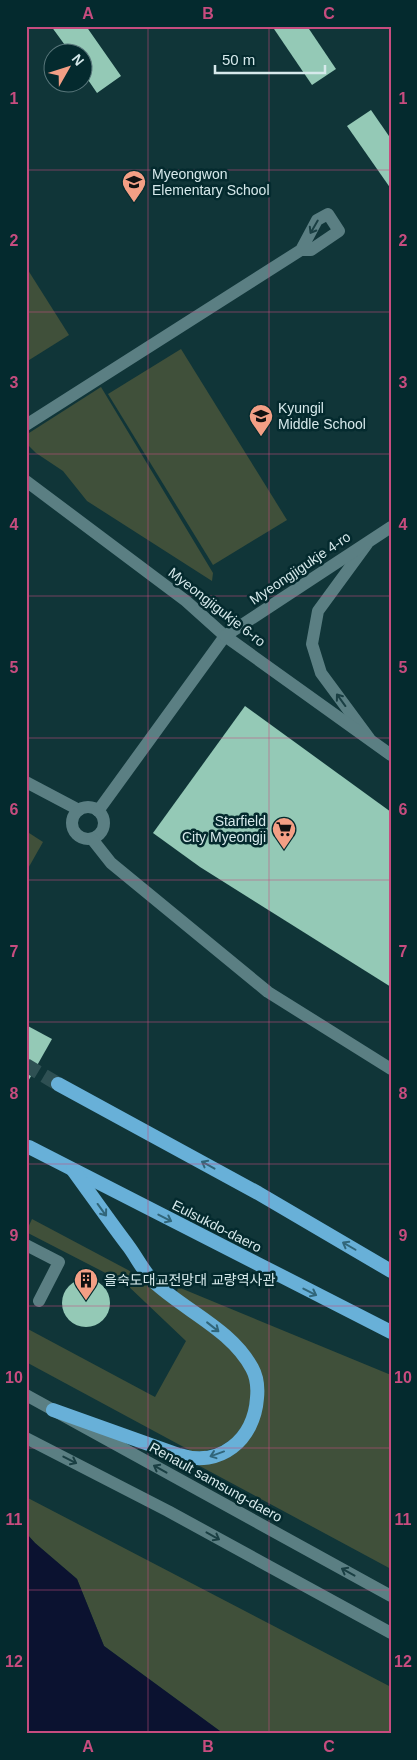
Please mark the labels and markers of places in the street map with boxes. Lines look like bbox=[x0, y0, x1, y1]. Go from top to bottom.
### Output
place label: Myeongwon Elementary School bbox=[152, 166, 270, 198]
school or university icon: Myeongwon Elementary School bbox=[121, 169, 147, 203]
place label: Kyungil Middle School bbox=[278, 400, 366, 432]
school or university icon: Kyungil Middle School bbox=[248, 403, 274, 437]
place label: Starfield City Myeongji bbox=[182, 813, 266, 845]
supermarket icon: Starfield City Myeongji bbox=[271, 816, 297, 850]
building icon: 을숙도대교전망대 교량역사관 bbox=[73, 1267, 99, 1301]
place label: 을숙도대교전망대 교량역사관 bbox=[104, 1272, 275, 1288]

